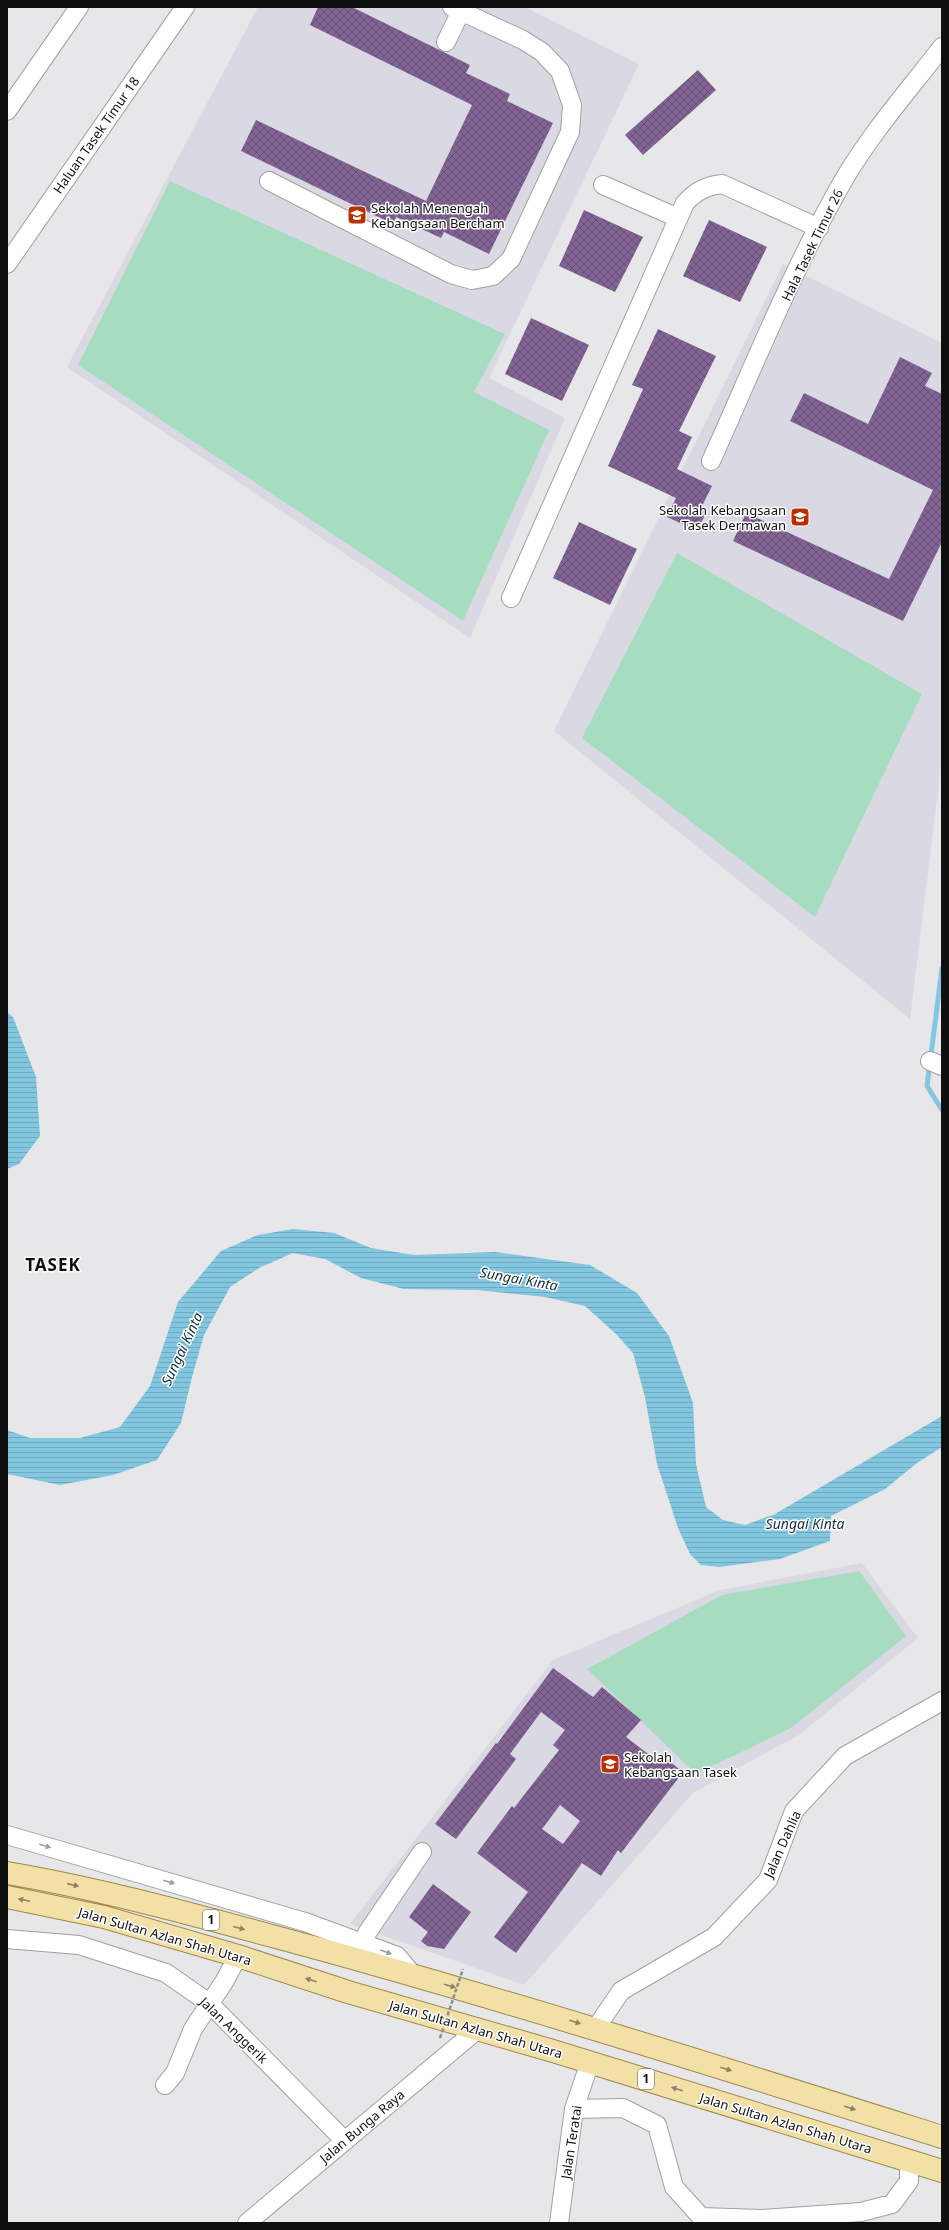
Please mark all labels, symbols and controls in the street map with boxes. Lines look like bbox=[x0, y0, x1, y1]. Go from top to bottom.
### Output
street label: Haluan Tasek Timur 18 bbox=[49, 73, 143, 197]
street label: Hala Tasek Timur 26 bbox=[777, 186, 847, 304]
place label: Sekolah Menengah Kebangsaan Bercham bbox=[371, 199, 505, 232]
school or university icon: Sekolah Menengah Kebangsaan Bercham bbox=[346, 204, 368, 226]
place label: Sekolah Kebangsaan Tasek Dermawan bbox=[659, 501, 786, 534]
school or university icon: Sekolah Kebangsaan Tasek Dermawan bbox=[789, 506, 811, 528]
district label: TASEK bbox=[25, 1253, 81, 1276]
water label: Sungai Kinta bbox=[479, 1262, 560, 1295]
water label: Sungai Kinta bbox=[156, 1309, 207, 1389]
water label: Sungai Kinta bbox=[766, 1514, 844, 1533]
place label: Sekolah Kebangsaan Tasek bbox=[624, 1748, 737, 1781]
school or university icon: Sekolah Kebangsaan Tasek bbox=[599, 1753, 621, 1775]
street label: Jalan Dahlia bbox=[758, 1808, 805, 1882]
one-way arrow bbox=[38, 1843, 51, 1849]
one-way arrow bbox=[164, 1879, 176, 1885]
one-way arrow bbox=[67, 1882, 79, 1888]
one-way arrow bbox=[18, 1897, 30, 1903]
street label: Jalan Sultan Azlan Shah Utara bbox=[75, 1902, 254, 1969]
road number: 1 bbox=[203, 1910, 219, 1930]
one-way arrow bbox=[233, 1925, 246, 1931]
one-way arrow bbox=[381, 1950, 393, 1956]
one-way arrow bbox=[305, 1977, 317, 1983]
one-way arrow bbox=[444, 1983, 456, 1989]
street label: Jalan Anggerik bbox=[195, 1991, 272, 2067]
street label: Jalan Sultan Azlan Shah Utara bbox=[386, 1995, 565, 2062]
one-way arrow bbox=[569, 2019, 581, 2025]
one-way arrow bbox=[720, 2066, 732, 2072]
road number: 1 bbox=[638, 2069, 654, 2089]
street label: Jalan Bunga Raya bbox=[314, 2085, 408, 2168]
one-way arrow bbox=[671, 2086, 683, 2092]
street label: Jalan Sultan Azlan Shah Utara bbox=[696, 2088, 874, 2158]
street label: Jalan Teratai bbox=[556, 2104, 586, 2182]
one-way arrow bbox=[844, 2105, 856, 2111]

